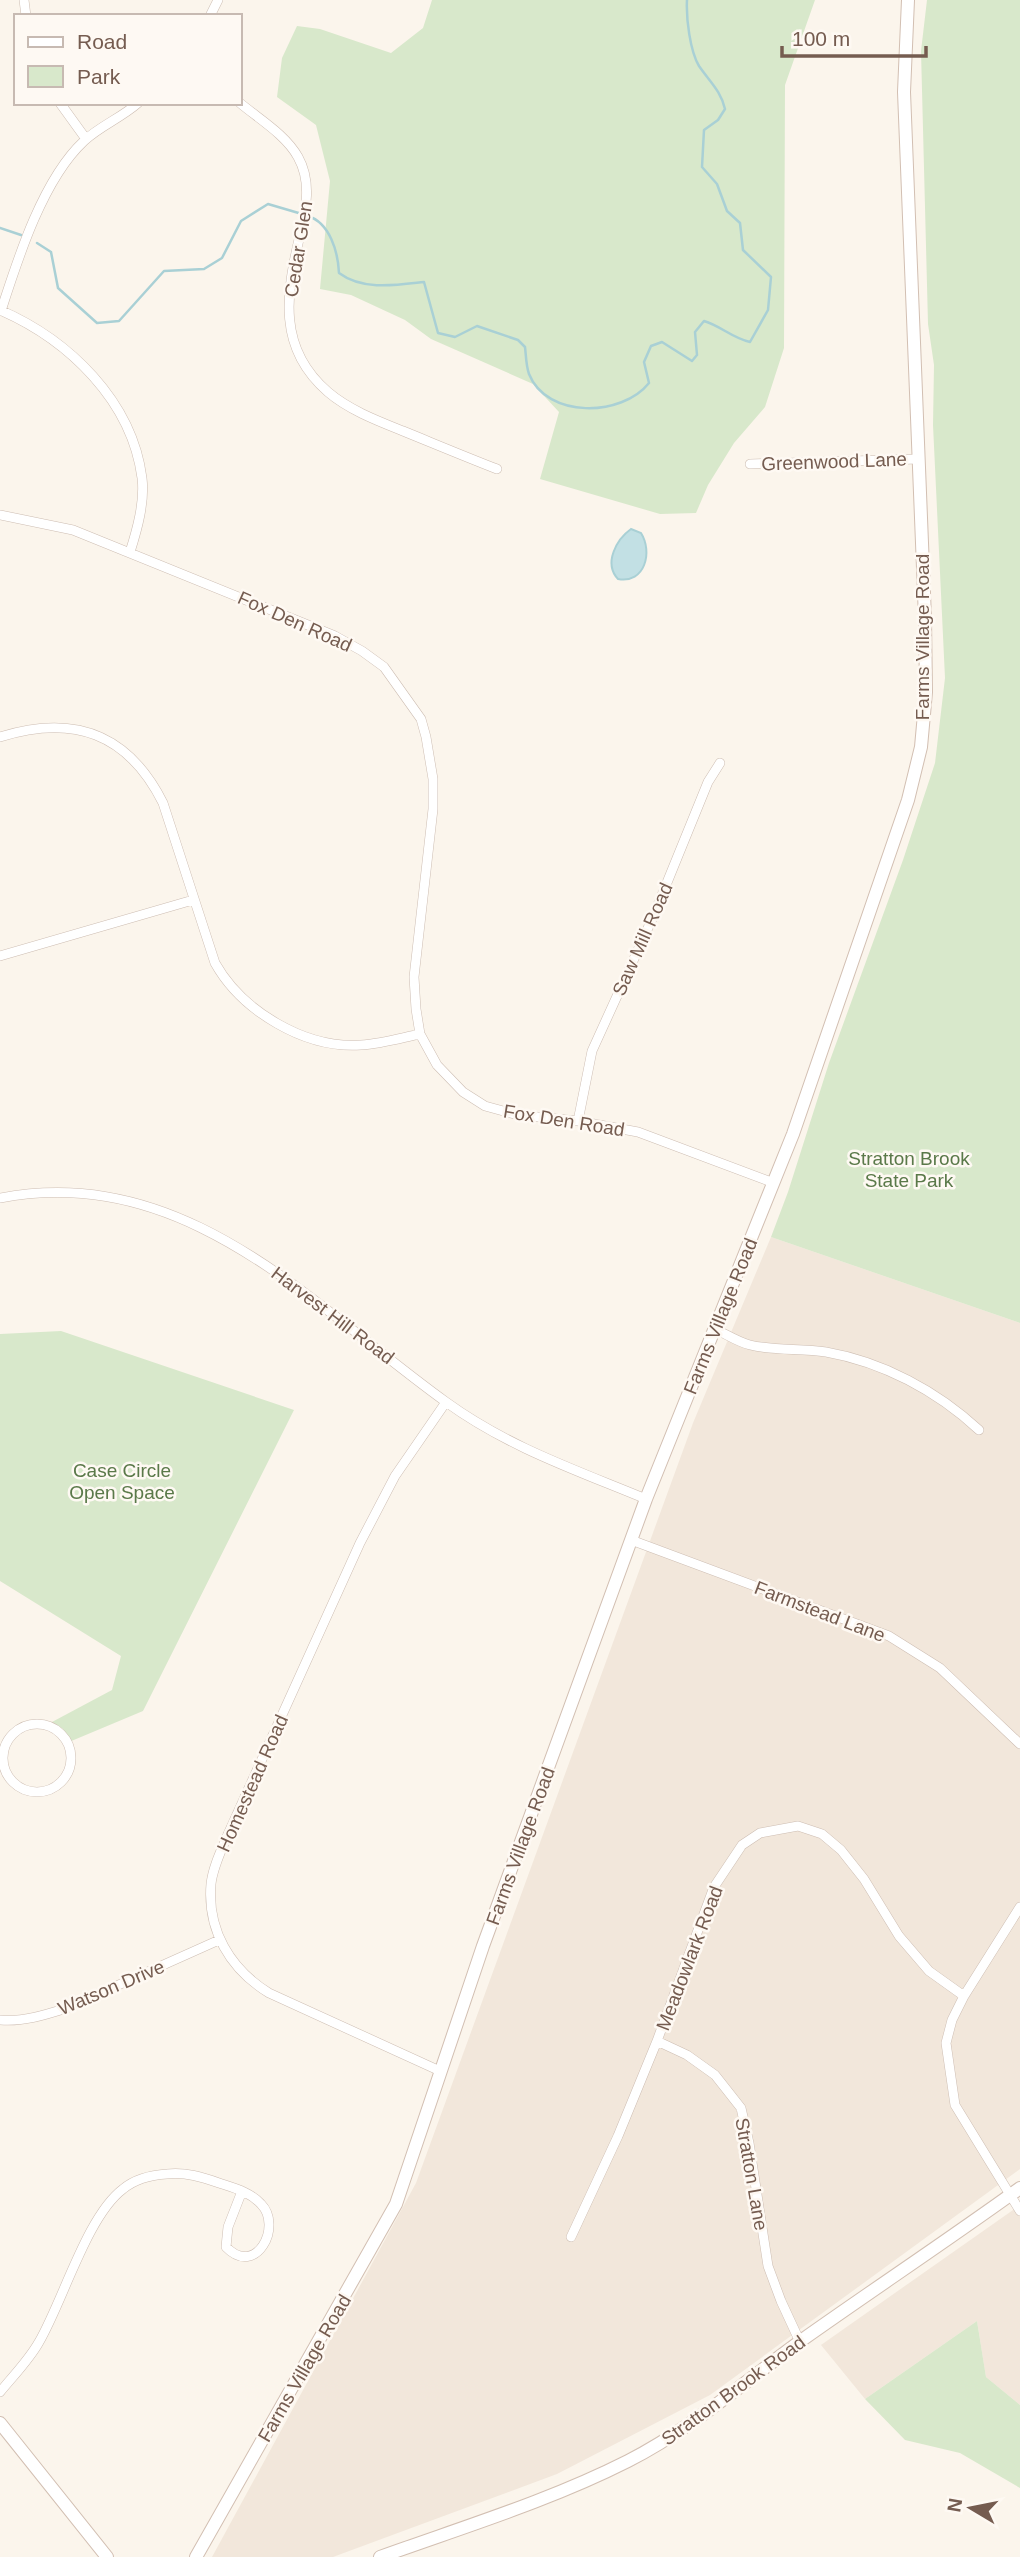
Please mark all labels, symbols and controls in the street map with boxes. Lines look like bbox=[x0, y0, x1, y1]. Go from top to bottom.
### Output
legend bbox=[14, 14, 242, 105]
scale bar bbox=[782, 14, 926, 58]
text: 100 m bbox=[792, 27, 850, 50]
text: Road bbox=[77, 30, 127, 53]
text: Park bbox=[77, 65, 121, 88]
street label: Cedar Glen bbox=[281, 199, 316, 299]
street label: Greenwood Lane bbox=[761, 448, 907, 475]
street label: Farms Village Road bbox=[912, 554, 933, 720]
street label: Fox Den Road bbox=[235, 587, 355, 656]
street label: Saw Mill Road bbox=[608, 879, 677, 999]
street label: Fox Den Road bbox=[502, 1101, 626, 1140]
park label: Stratton Brook State Park bbox=[848, 1148, 970, 1191]
street label: Farms Village Road bbox=[680, 1235, 761, 1397]
street label: Harvest Hill Road bbox=[267, 1263, 398, 1368]
park label: Case Circle Open Space bbox=[69, 1460, 175, 1503]
street label: Farmstead Lane bbox=[751, 1577, 888, 1646]
street label: Homestead Road bbox=[213, 1711, 292, 1855]
street label: Farms Village Road bbox=[482, 1764, 559, 1928]
street label: Meadowlark Road bbox=[652, 1883, 727, 2033]
street label: Watson Drive bbox=[55, 1956, 167, 2019]
street label: Stratton Lane bbox=[731, 2116, 772, 2232]
street label: Farms Village Road bbox=[254, 2291, 355, 2446]
street label: Stratton Brook Road bbox=[657, 2331, 809, 2449]
north arrow bbox=[936, 2473, 1006, 2543]
text: N bbox=[943, 2497, 966, 2514]

